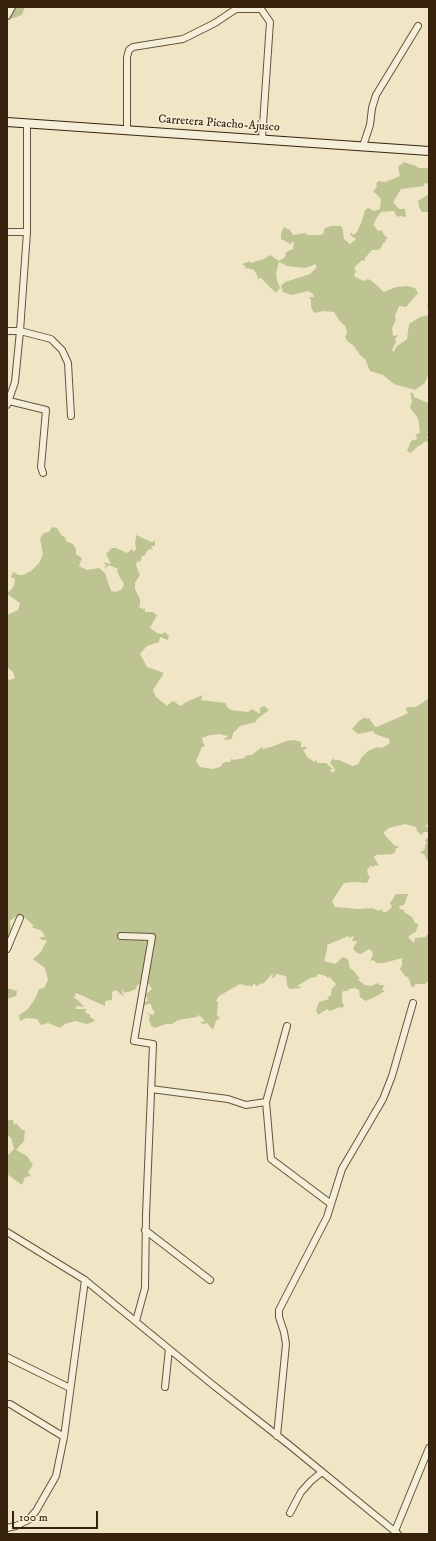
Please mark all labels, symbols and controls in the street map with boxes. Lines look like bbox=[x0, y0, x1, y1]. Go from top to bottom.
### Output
street label: Carretera Picacho-Ajusco bbox=[158, 113, 280, 135]
scale bar bbox=[14, 1503, 100, 1529]
text: 100 m bbox=[19, 1510, 48, 1525]

